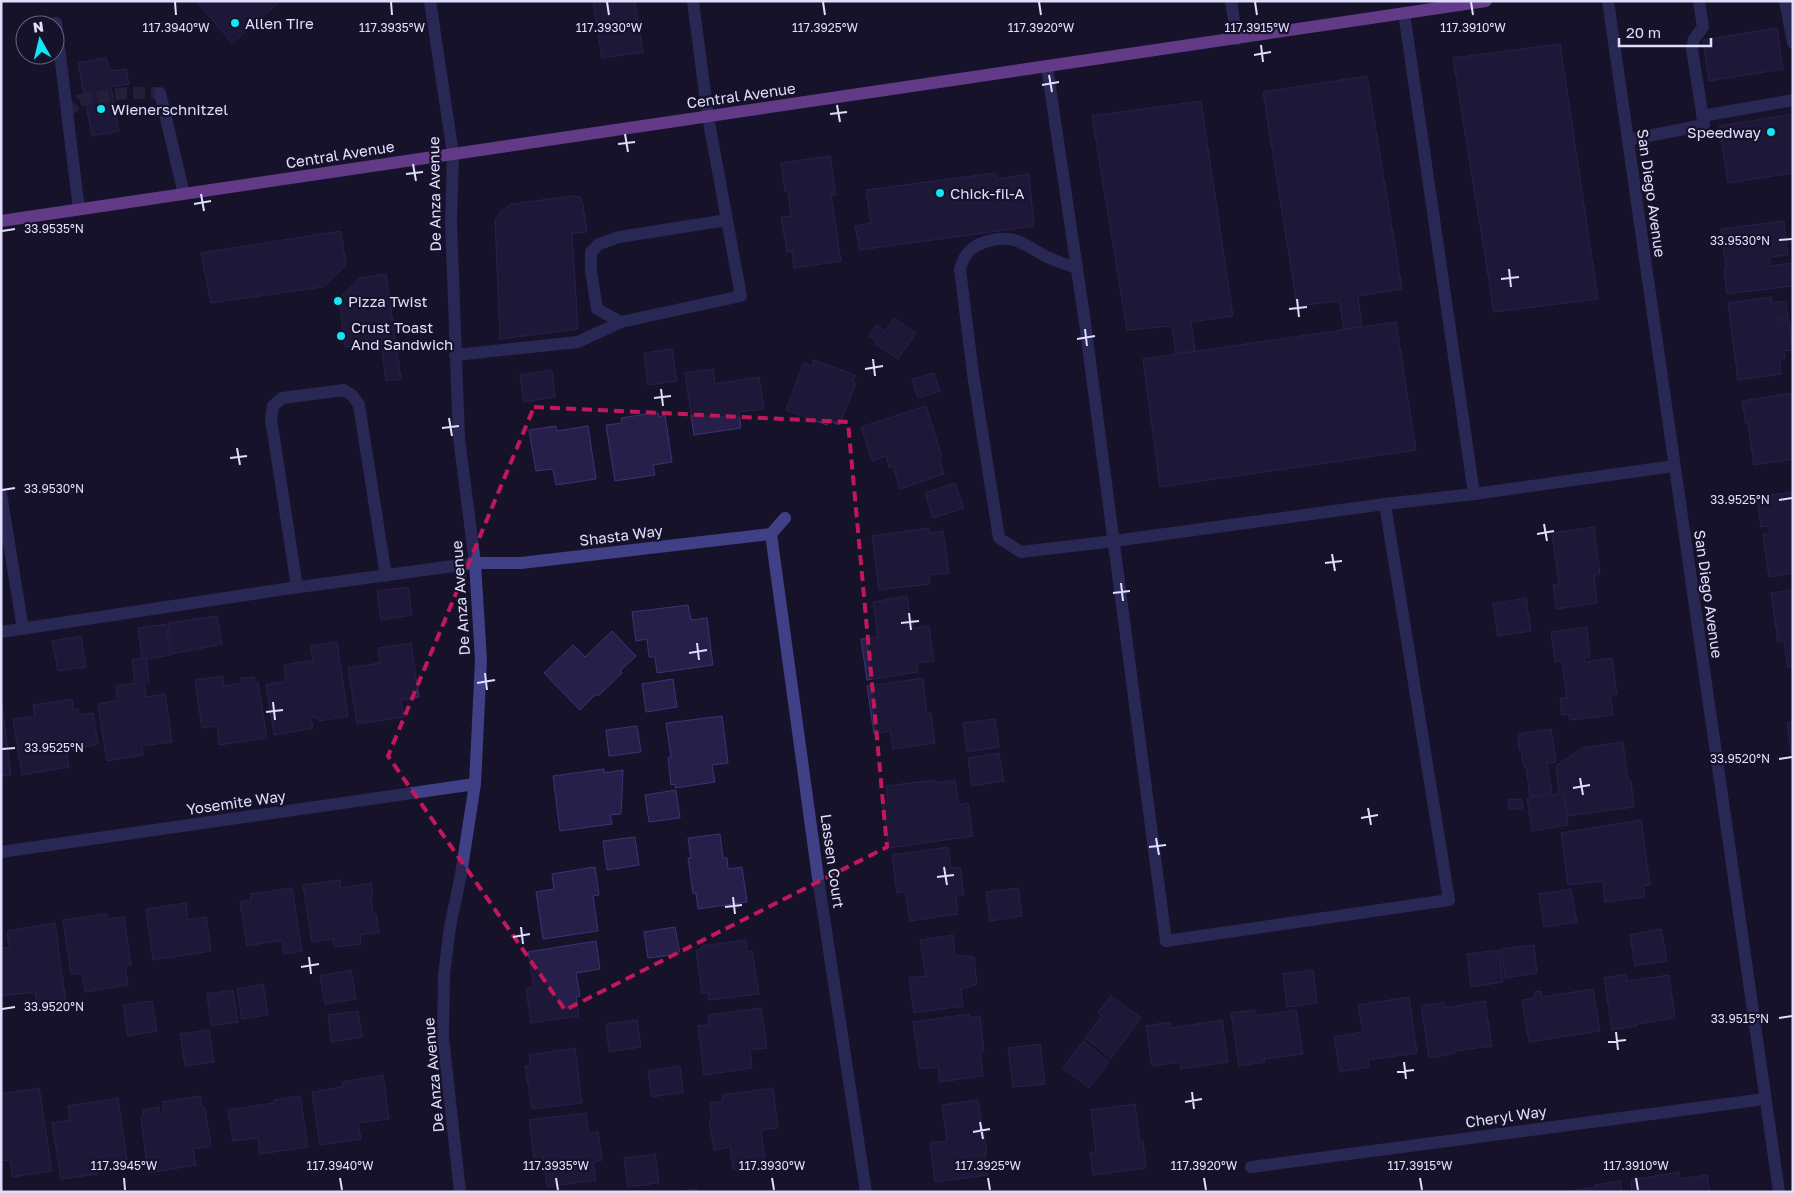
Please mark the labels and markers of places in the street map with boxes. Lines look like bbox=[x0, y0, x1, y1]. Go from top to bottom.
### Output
place label: Allen Tire bbox=[245, 14, 314, 32]
marker: Allen Tire bbox=[229, 17, 241, 29]
place label: Wienerschnitzel bbox=[111, 100, 228, 118]
marker: Wienerschnitzel bbox=[95, 103, 107, 115]
place label: Speedway bbox=[1687, 123, 1762, 141]
marker: Speedway bbox=[1765, 126, 1777, 138]
place label: Chick-fil-A bbox=[950, 184, 1025, 202]
marker: Chick-fil-A bbox=[934, 187, 946, 199]
place label: Pizza Twist bbox=[348, 292, 428, 310]
marker: Pizza Twist bbox=[332, 295, 344, 307]
place label: Crust Toast And Sandwich bbox=[351, 318, 453, 353]
marker: Crust Toast And Sandwich bbox=[335, 330, 347, 342]

